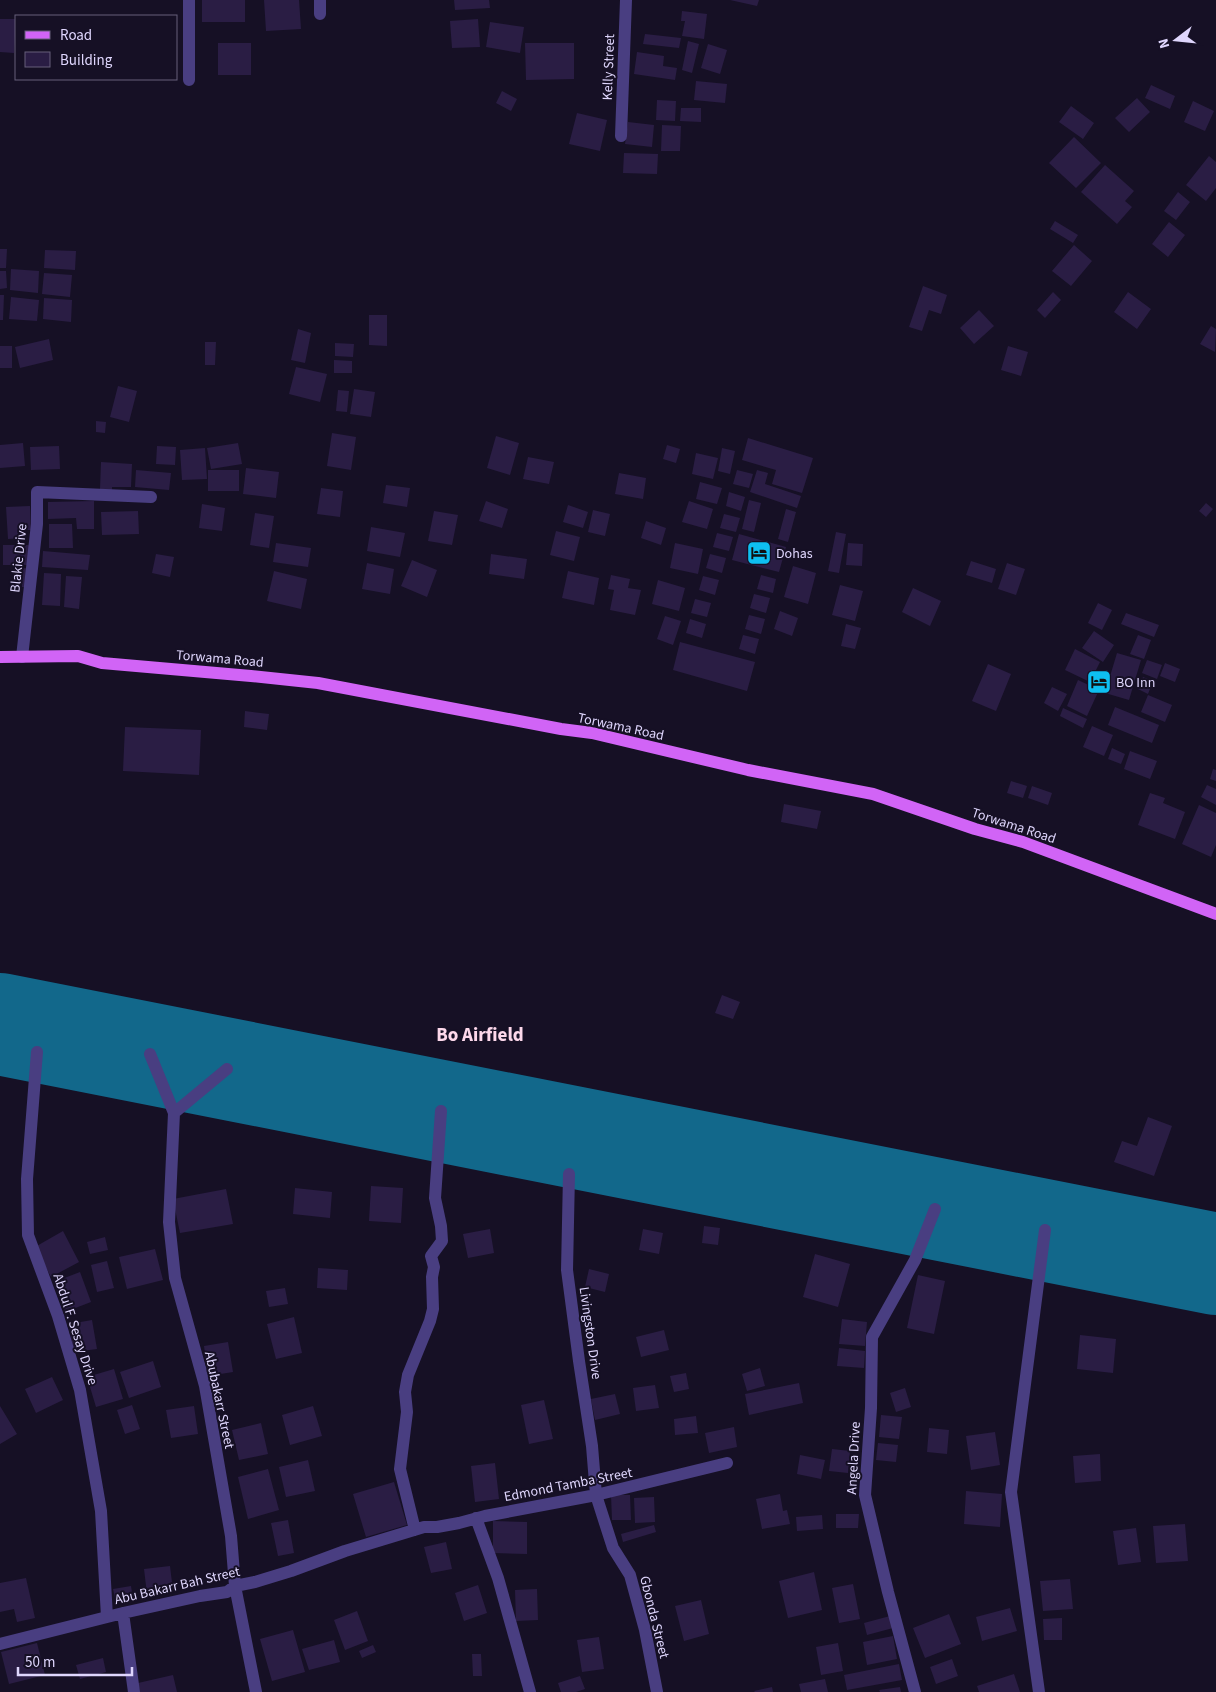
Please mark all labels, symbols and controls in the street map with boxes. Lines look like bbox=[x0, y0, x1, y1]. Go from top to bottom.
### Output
legend bbox=[15, 15, 178, 80]
north arrow bbox=[1151, 15, 1201, 65]
text: Road bbox=[60, 25, 92, 46]
street label: Kelly Street bbox=[598, 33, 620, 101]
text: N bbox=[1154, 36, 1175, 51]
text: Building bbox=[60, 50, 113, 71]
street label: Blakie Drive bbox=[5, 523, 33, 594]
hotel icon: Dohas bbox=[746, 540, 772, 566]
place label: Dohas bbox=[776, 544, 813, 564]
street label: Torwama Road bbox=[175, 645, 265, 673]
hotel icon: BO Inn bbox=[1086, 669, 1112, 695]
place label: BO Inn bbox=[1116, 673, 1155, 693]
street label: Torwama Road bbox=[576, 708, 666, 746]
street label: Torwama Road bbox=[969, 803, 1059, 849]
district label: Bo Airfield bbox=[436, 1022, 524, 1049]
street label: Abdul F. Sesay Drive bbox=[48, 1271, 103, 1388]
street label: Livingston Drive bbox=[574, 1285, 606, 1381]
street label: Abubakarr Street bbox=[199, 1350, 239, 1451]
street label: Angela Drive bbox=[842, 1421, 866, 1495]
street label: Edmond Tamba Street bbox=[502, 1463, 634, 1507]
street label: Abu Bakarr Bah Street bbox=[113, 1562, 242, 1610]
street label: Gbonda Street bbox=[634, 1574, 674, 1661]
scale bar bbox=[18, 1644, 131, 1676]
text: 50 m bbox=[25, 1652, 55, 1673]

